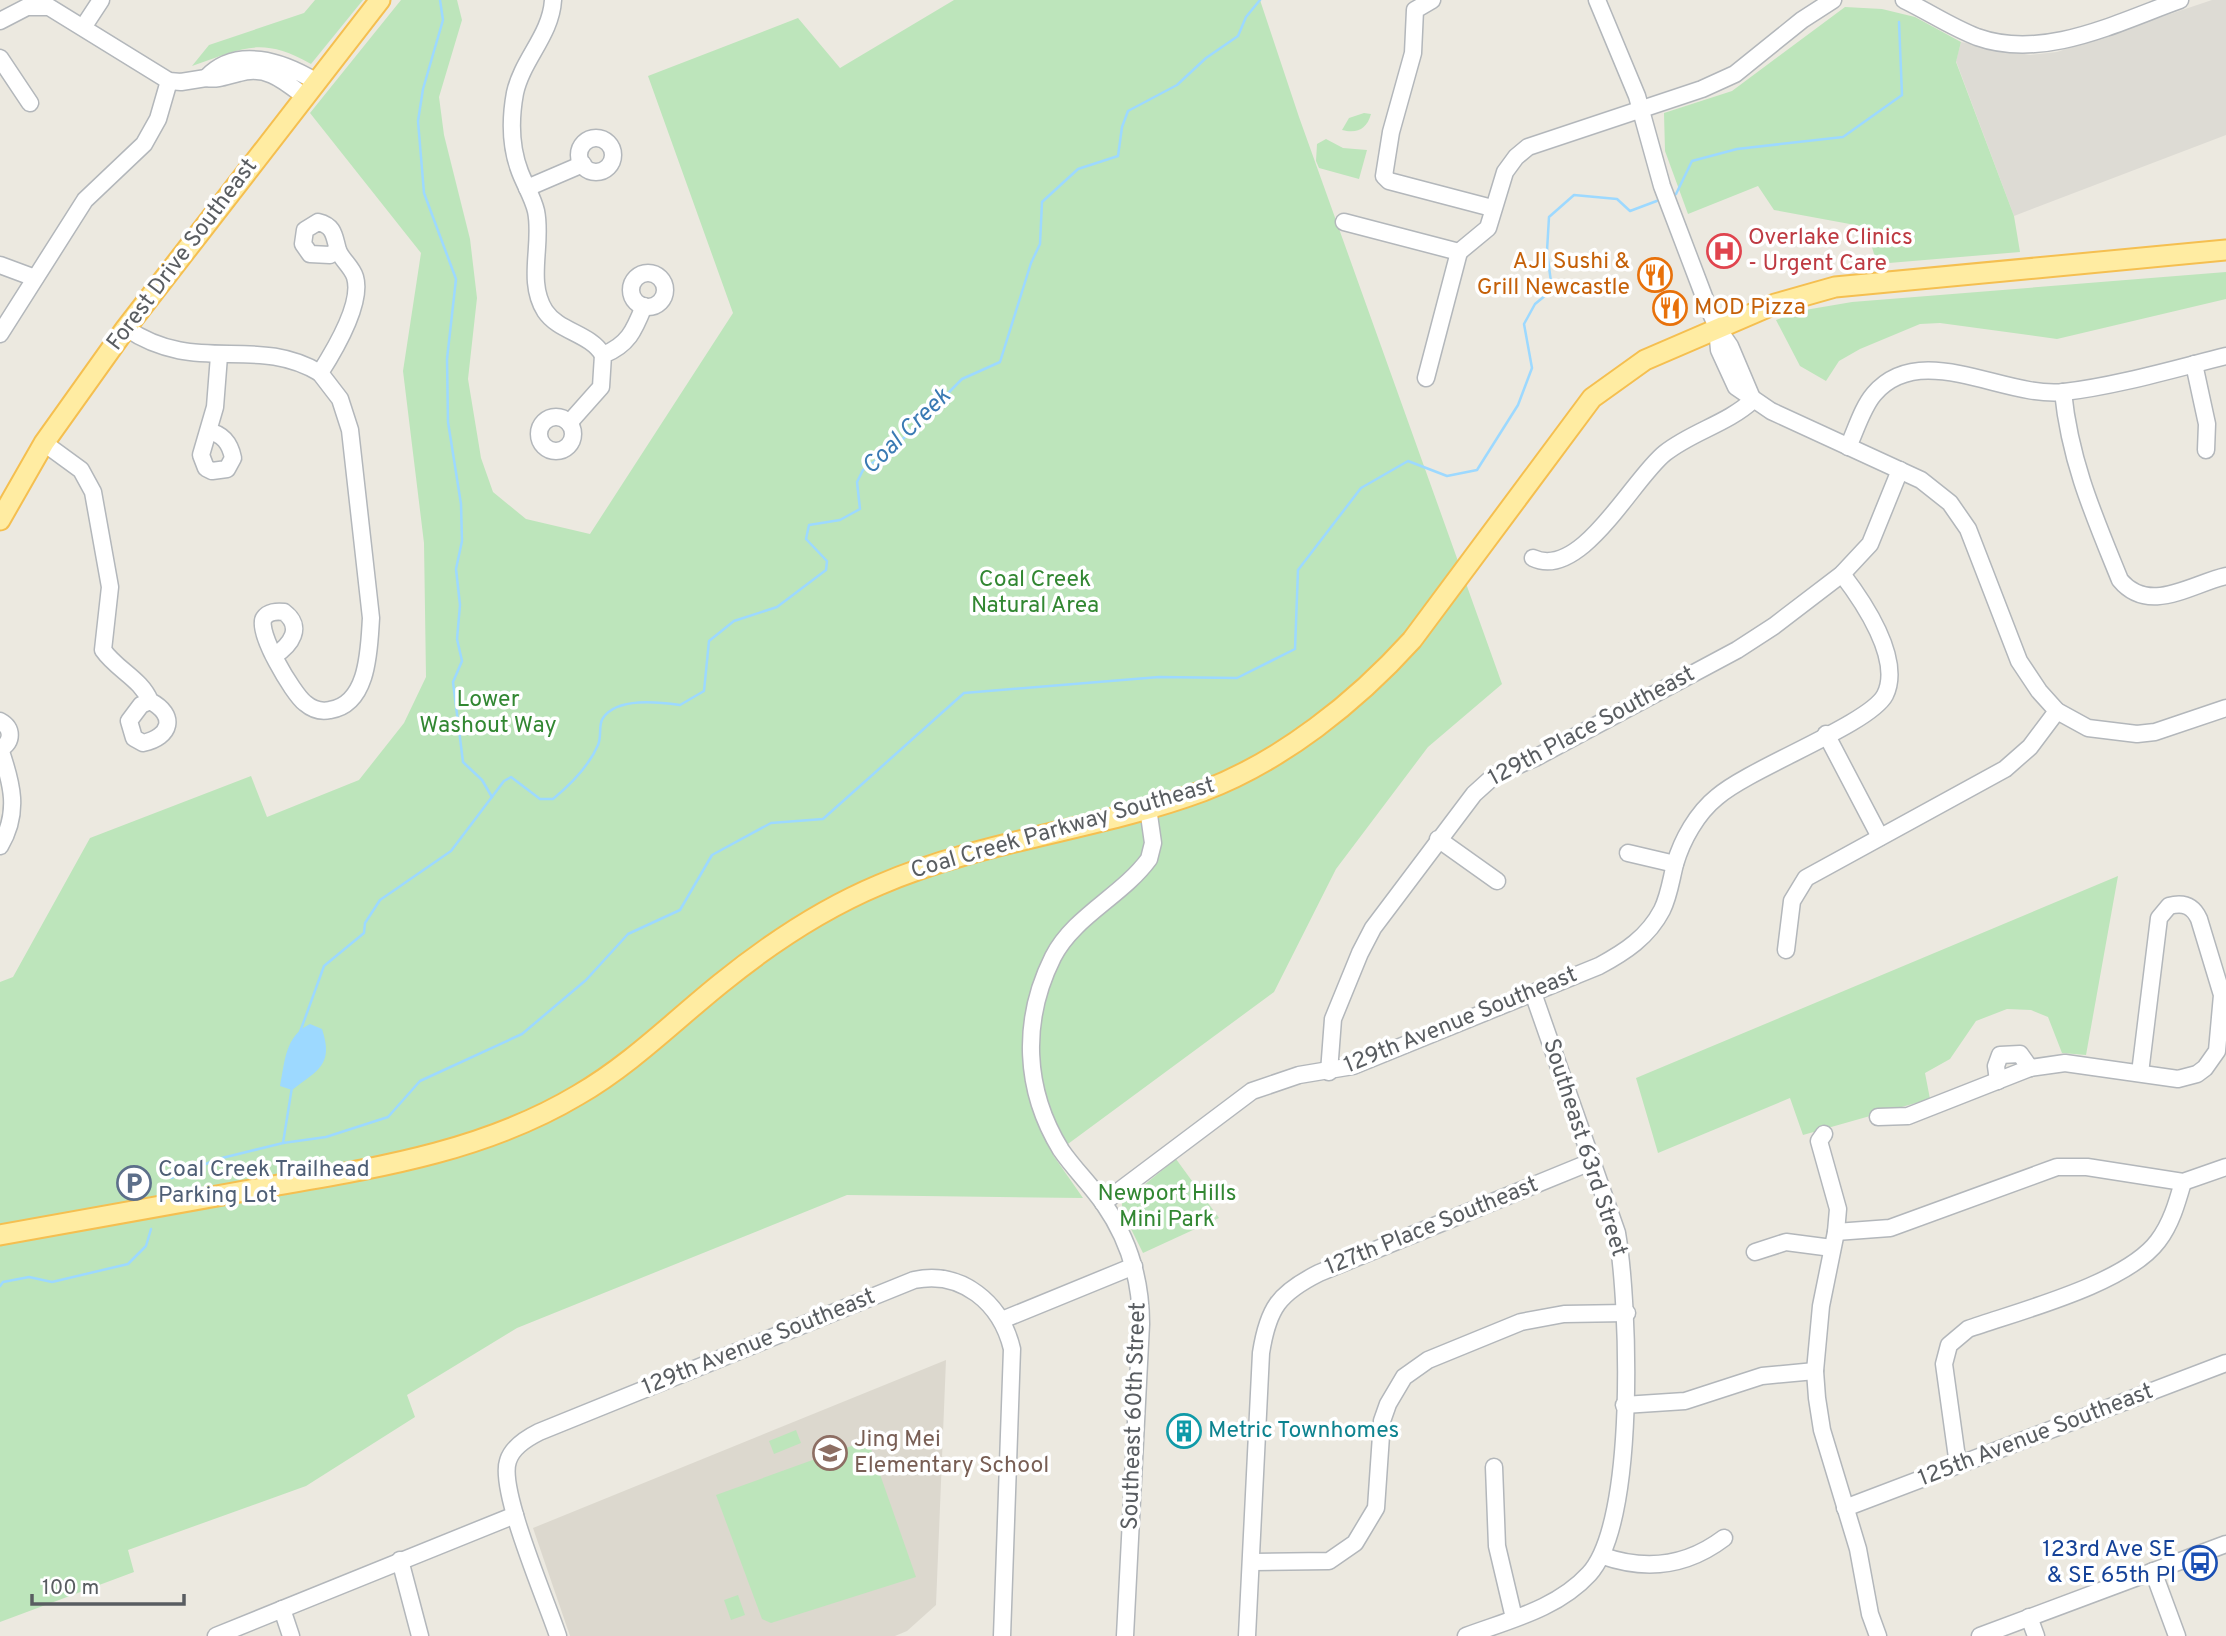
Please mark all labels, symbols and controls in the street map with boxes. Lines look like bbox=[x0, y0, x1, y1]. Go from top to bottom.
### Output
street label: Forest Drive Southeast bbox=[101, 153, 265, 357]
place label: Overlake Clinics - Urgent Care bbox=[1748, 224, 1913, 279]
hospital icon: Overlake Clinics - Urgent Care bbox=[1705, 232, 1743, 270]
place label: AJI Sushi & Grill Newcastle bbox=[1477, 248, 1630, 303]
restaurant icon: AJI Sushi & Grill Newcastle bbox=[1636, 256, 1674, 294]
restaurant icon: MOD Pizza bbox=[1651, 289, 1689, 327]
place label: MOD Pizza bbox=[1694, 294, 1806, 323]
water label: Coal Creek bbox=[856, 382, 958, 482]
park label: Coal Creek Natural Area bbox=[971, 566, 1099, 621]
street label: 129th Place Southeast bbox=[1484, 660, 1700, 794]
park label: Lower Washout Way bbox=[419, 686, 557, 741]
street label: Coal Creek Parkway Southeast bbox=[908, 772, 1218, 886]
street label: 129th Avenue Southeast bbox=[1340, 961, 1582, 1081]
street label: Southeast 63rd Street bbox=[1535, 1035, 1633, 1261]
place label: Coal Creek Trailhead Parking Lot bbox=[158, 1156, 370, 1211]
parking icon: Coal Creek Trailhead Parking Lot bbox=[115, 1164, 153, 1202]
street label: 127th Place Southeast bbox=[1321, 1171, 1543, 1283]
park label: Newport Hills Mini Park bbox=[1097, 1180, 1237, 1235]
street label: 129th Avenue Southeast bbox=[638, 1283, 880, 1403]
street label: Southeast 60th Street bbox=[1117, 1302, 1153, 1530]
street label: 125th Avenue Southeast bbox=[1914, 1378, 2158, 1494]
building icon: Metric Townhomes bbox=[1165, 1412, 1203, 1450]
place label: Metric Townhomes bbox=[1208, 1417, 1399, 1446]
place label: Jing Mei Elementary School bbox=[854, 1426, 1049, 1481]
school or university icon: Jing Mei Elementary School bbox=[811, 1434, 849, 1472]
place label: 123rd Ave SE & SE 65th Pl bbox=[2042, 1536, 2176, 1591]
bus stop icon: 123rd Ave SE & SE 65th Pl bbox=[2181, 1544, 2219, 1582]
scale bar bbox=[32, 1562, 184, 1606]
text: 100 m bbox=[42, 1575, 99, 1602]

